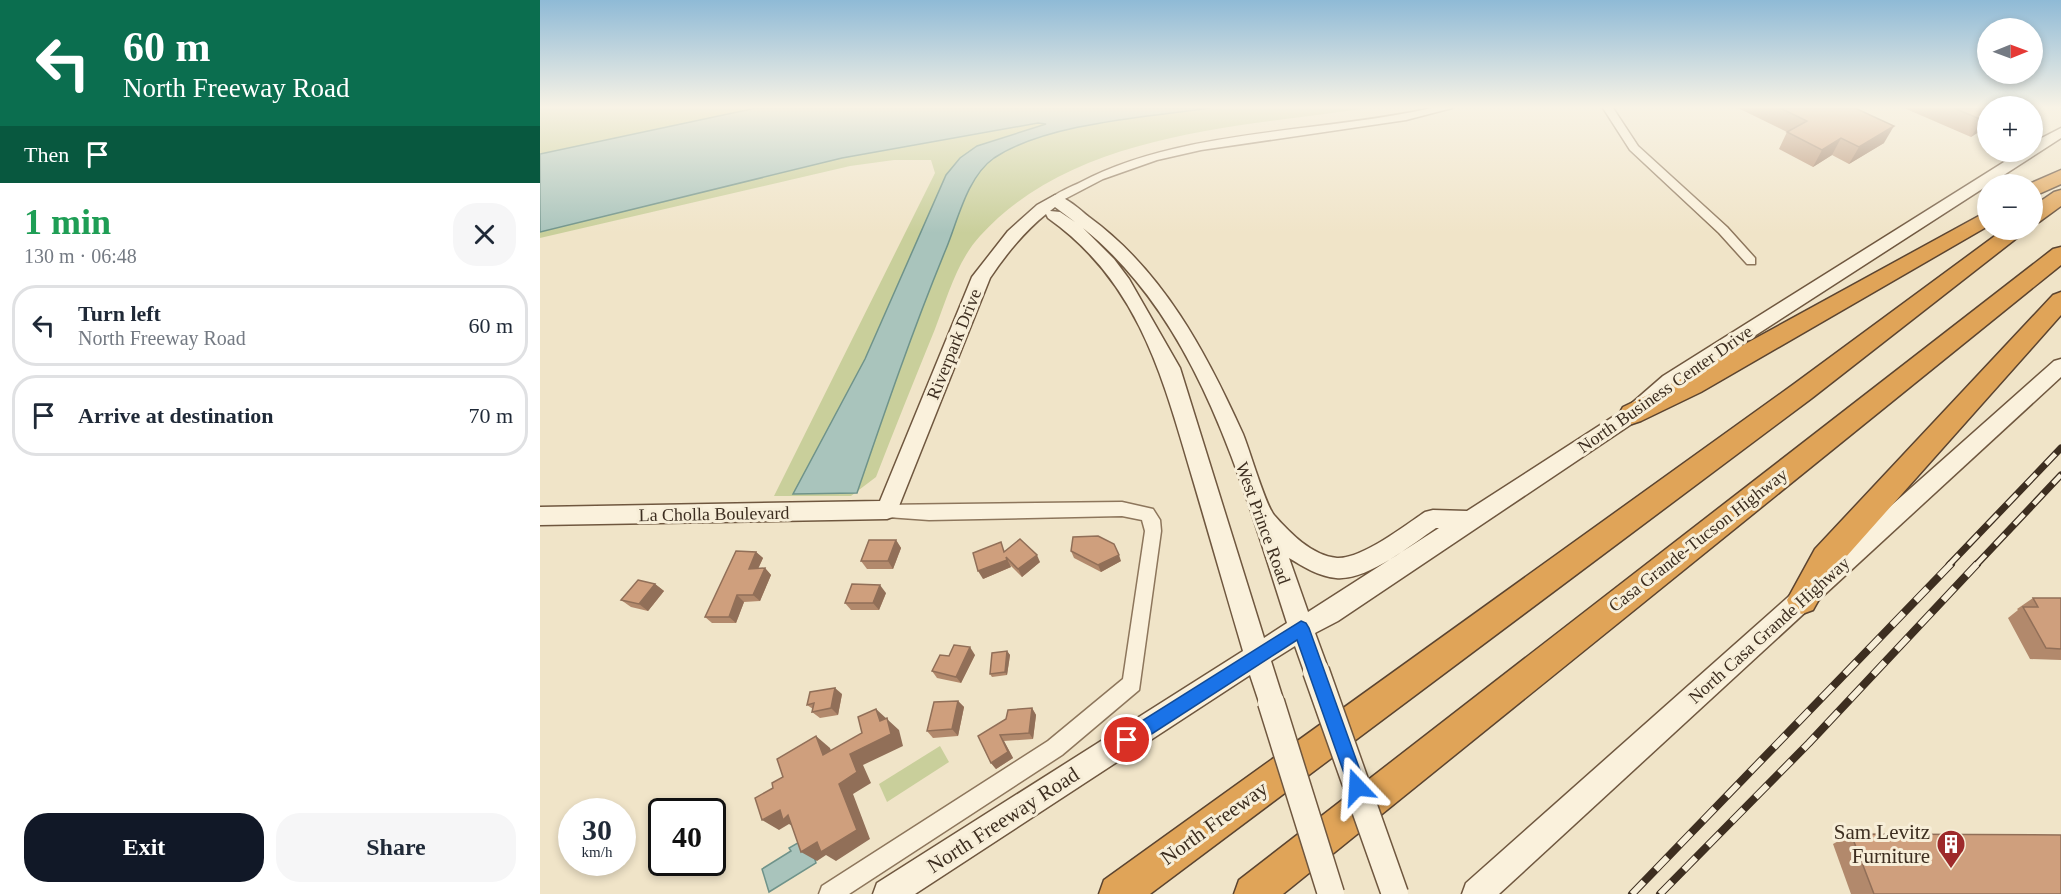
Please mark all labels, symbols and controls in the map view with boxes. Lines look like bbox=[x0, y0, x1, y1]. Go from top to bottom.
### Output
north arrow bbox=[1977, 18, 2043, 84]
map controls bbox=[1977, 18, 2043, 240]
icon: left bbox=[24, 24, 102, 102]
text: 60 m bbox=[123, 24, 211, 70]
text: North Freeway Road bbox=[123, 73, 349, 103]
button: + bbox=[1977, 96, 2043, 162]
icon: arrive bbox=[81, 138, 114, 171]
text: Then bbox=[24, 142, 69, 167]
button: − bbox=[1977, 174, 2043, 240]
text: 1 min bbox=[24, 202, 111, 242]
button: close bbox=[453, 203, 516, 266]
text: 130 m · 06:48 bbox=[24, 245, 137, 267]
street label: Riverpark Drive bbox=[923, 286, 985, 402]
text: Turn left bbox=[78, 301, 161, 326]
icon: left bbox=[27, 309, 60, 342]
text: 60 m bbox=[468, 313, 513, 338]
street label: North Business Center Drive bbox=[1574, 321, 1756, 457]
text: North Freeway Road bbox=[78, 327, 246, 349]
icon: arrive bbox=[27, 399, 60, 432]
text: Arrive at destination bbox=[78, 403, 274, 428]
text: 70 m bbox=[468, 403, 513, 428]
street label: West Prince Road bbox=[1232, 459, 1294, 587]
street label: Casa Grande-Tucson Highway bbox=[1605, 464, 1791, 616]
street label: La Cholla Boulevard bbox=[638, 503, 790, 525]
street label: North Casa Grande Highway bbox=[1684, 552, 1854, 708]
pin bbox=[1101, 714, 1152, 765]
icon: arrive bbox=[1110, 723, 1143, 756]
position arrow bbox=[1325, 755, 1389, 819]
street label: North Freeway Road bbox=[923, 762, 1084, 878]
street label: North Freeway bbox=[1156, 776, 1273, 870]
speed limit sign: 40 bbox=[648, 798, 726, 876]
button: Exit bbox=[24, 813, 264, 882]
button: Share bbox=[276, 813, 516, 882]
text: 30 bbox=[582, 813, 612, 846]
place label: Sam Levitz Furniture bbox=[1834, 820, 1930, 868]
building icon: Sam Levitz Furniture bbox=[1935, 828, 1967, 870]
text: km/h bbox=[582, 844, 612, 860]

